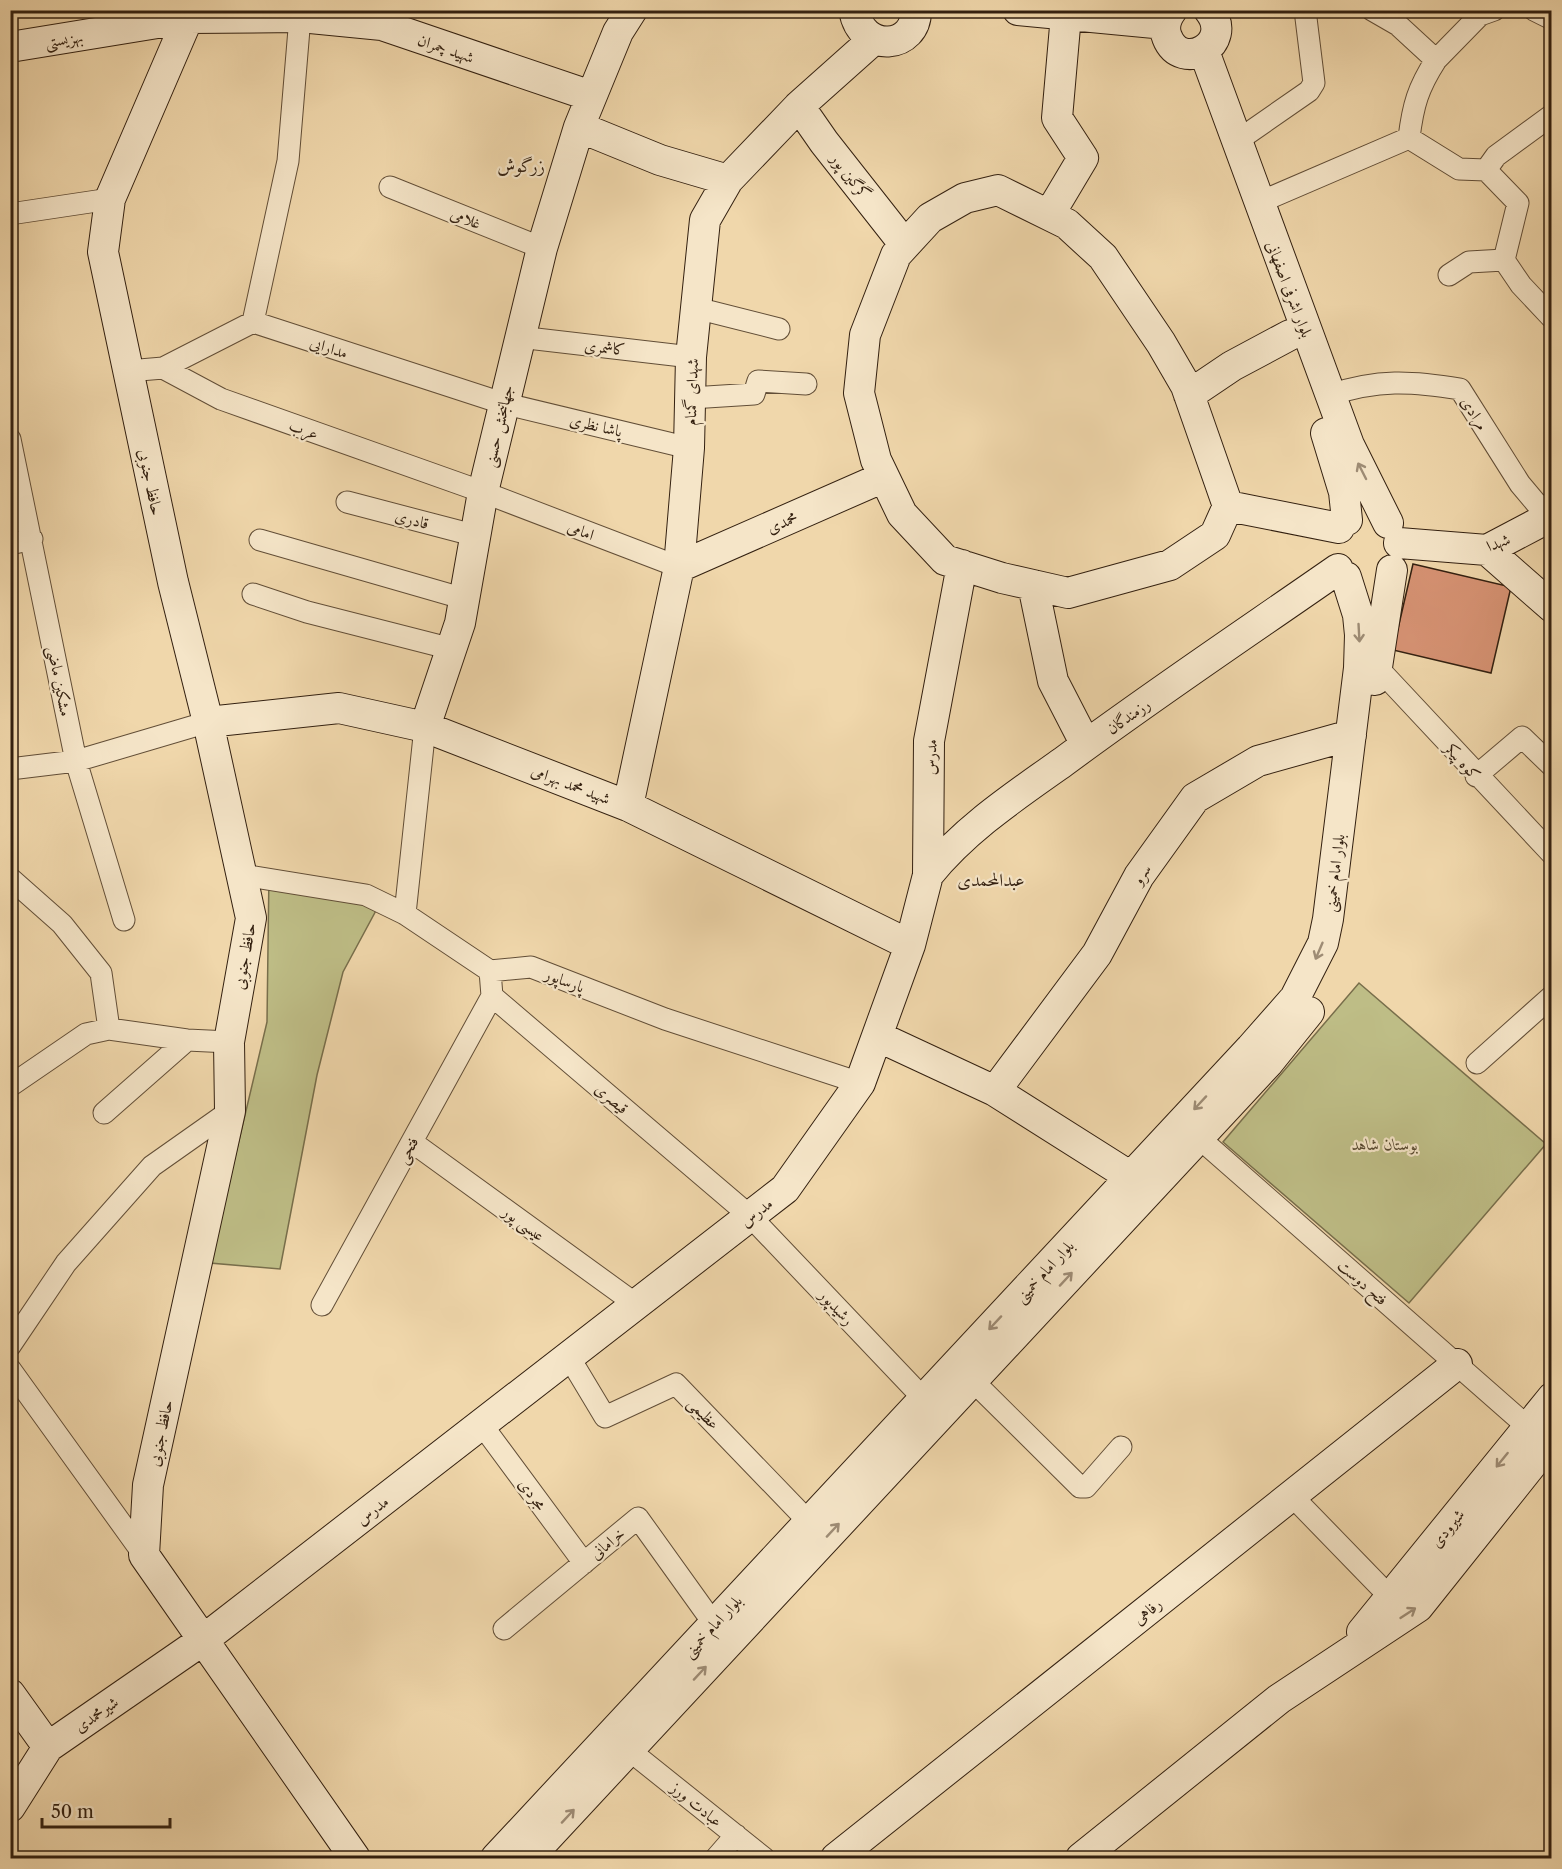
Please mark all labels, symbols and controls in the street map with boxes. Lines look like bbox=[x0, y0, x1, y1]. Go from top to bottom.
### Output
street label: بهزیستی bbox=[43, 26, 85, 54]
street label: شهید چمران bbox=[415, 29, 477, 68]
street label: گرگین پور bbox=[824, 147, 875, 204]
district label: زرگوش bbox=[497, 155, 545, 177]
street label: غلامی bbox=[448, 203, 484, 233]
street label: بلوار اشرفی اصفهانی bbox=[1261, 238, 1318, 341]
street label: مدارایی bbox=[307, 331, 351, 363]
street label: کاشمری bbox=[583, 335, 627, 360]
street label: شهدای گمنام bbox=[680, 358, 707, 426]
street label: جهانبخش حسنی bbox=[479, 383, 519, 470]
street label: مرادی bbox=[1455, 392, 1493, 435]
street label: پاشا نظری bbox=[567, 409, 625, 443]
street label: عرب bbox=[286, 414, 322, 445]
street label: حافظ جنوبی bbox=[132, 447, 168, 517]
one-way arrow bbox=[1355, 462, 1367, 480]
street label: قادری bbox=[393, 505, 431, 533]
street label: محمدی bbox=[764, 506, 800, 538]
street label: امامی bbox=[565, 516, 597, 544]
street label: شهدا bbox=[1483, 528, 1513, 557]
one-way arrow bbox=[1354, 623, 1365, 643]
street label: مشکین ماضی bbox=[41, 644, 77, 718]
street label: رزمندگان bbox=[1102, 694, 1154, 738]
street label: کوه پیکر bbox=[1437, 736, 1485, 786]
street label: مدرس bbox=[919, 738, 941, 776]
street label: شهید محمد بهرامی bbox=[528, 760, 613, 809]
street label: بلوار امام خمینی bbox=[1319, 833, 1354, 914]
street label: سرو bbox=[1126, 860, 1156, 890]
district label: عبدالمحمدی bbox=[957, 869, 1025, 891]
street label: حافظ جنوبی bbox=[228, 921, 262, 991]
one-way arrow bbox=[1313, 941, 1324, 959]
street label: پارساپور bbox=[540, 963, 589, 999]
street label: قیصری bbox=[590, 1078, 633, 1119]
one-way arrow bbox=[1193, 1096, 1207, 1111]
street label: فتحی bbox=[392, 1133, 424, 1168]
park label: بوستان شاهد bbox=[1352, 1134, 1418, 1155]
street label: مدرس bbox=[736, 1193, 776, 1231]
street label: عیسی پور bbox=[496, 1200, 549, 1247]
street label: بلوار امام خمینی bbox=[1010, 1236, 1082, 1310]
street label: فتح دوست bbox=[1331, 1255, 1392, 1313]
one-way arrow bbox=[1059, 1272, 1073, 1287]
street label: رشیدپور bbox=[813, 1283, 859, 1330]
one-way arrow bbox=[988, 1315, 1003, 1330]
street label: عظیمی bbox=[682, 1393, 724, 1435]
street label: حافظ جنوبی bbox=[143, 1398, 179, 1468]
one-way arrow bbox=[1495, 1452, 1509, 1467]
street label: مجردی bbox=[514, 1474, 552, 1515]
street label: مدرس bbox=[352, 1491, 392, 1529]
street label: شیرودی bbox=[1425, 1505, 1469, 1551]
street label: خرامانی bbox=[586, 1523, 629, 1564]
one-way arrow bbox=[826, 1523, 840, 1538]
street label: بلوار امام خمینی bbox=[678, 1591, 750, 1665]
street label: رفاهی bbox=[1129, 1593, 1165, 1629]
one-way arrow bbox=[1399, 1607, 1416, 1620]
one-way arrow bbox=[693, 1665, 707, 1680]
street label: شیرمحمدی bbox=[70, 1692, 122, 1736]
street label: عبادت ورز bbox=[666, 1776, 727, 1831]
scale bar bbox=[42, 1791, 170, 1829]
text: 50 m bbox=[51, 1801, 94, 1823]
one-way arrow bbox=[560, 1808, 575, 1823]

